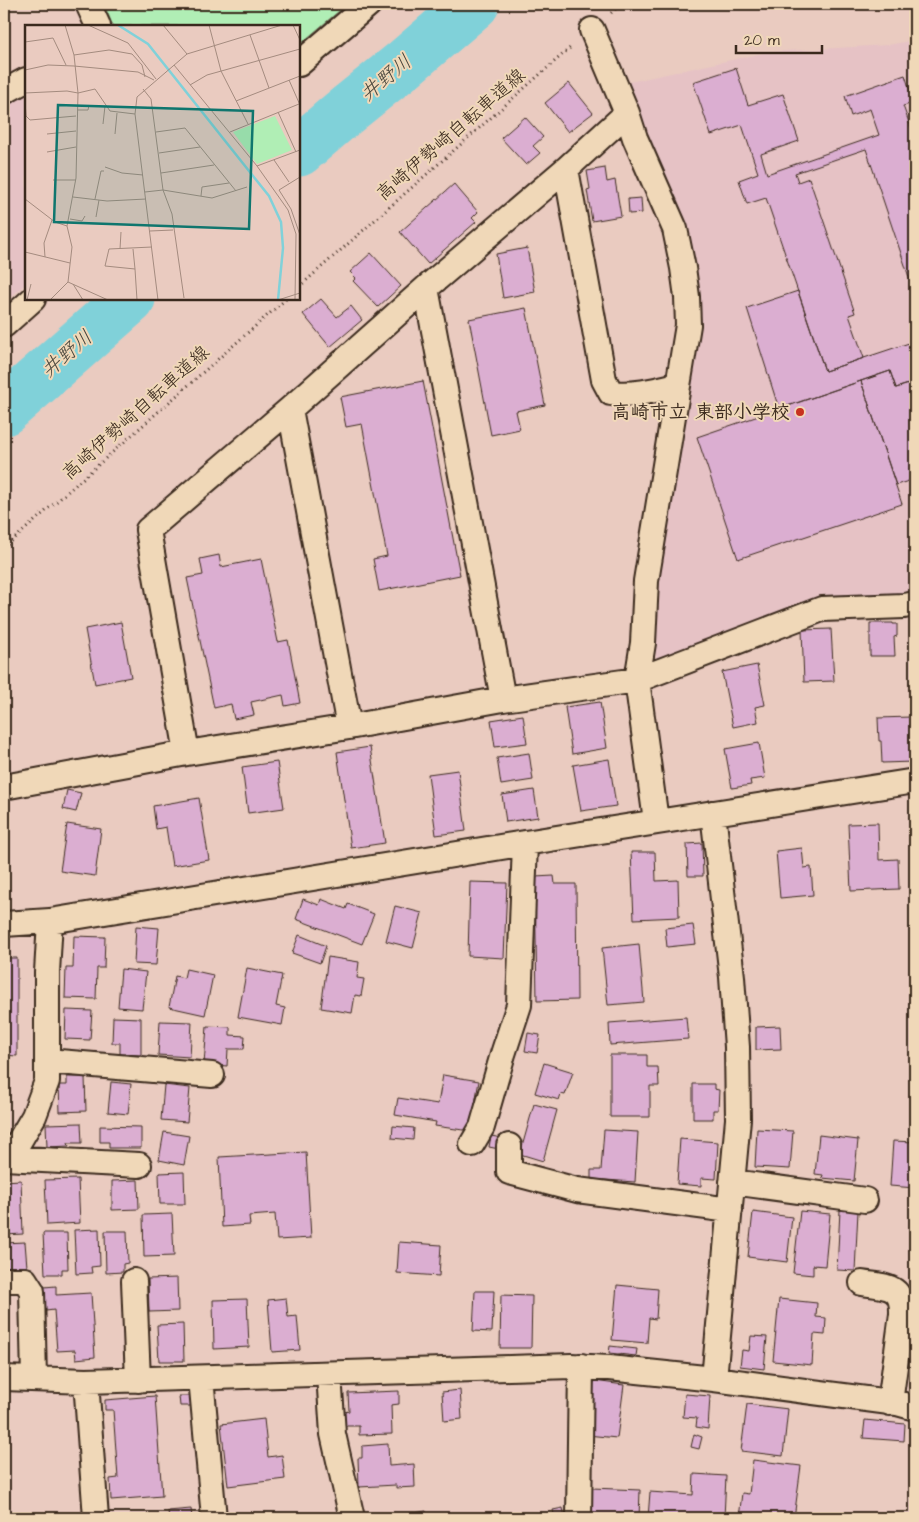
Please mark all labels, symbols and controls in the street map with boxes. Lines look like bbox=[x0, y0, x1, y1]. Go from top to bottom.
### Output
scale bar bbox=[736, 22, 823, 54]
inset map bbox=[25, 25, 300, 300]
text: 20 m bbox=[744, 30, 780, 51]
water label: 井野川 bbox=[354, 48, 418, 108]
street label: 高崎伊勢崎自転車道線 bbox=[370, 62, 532, 208]
water label: 井野川 bbox=[35, 324, 99, 384]
street label: 高崎伊勢崎自転車道線 bbox=[56, 339, 216, 487]
place label: 高崎市立 東部小学校 bbox=[611, 399, 790, 426]
marker: 高崎市立 東部小学校 bbox=[794, 406, 806, 418]

